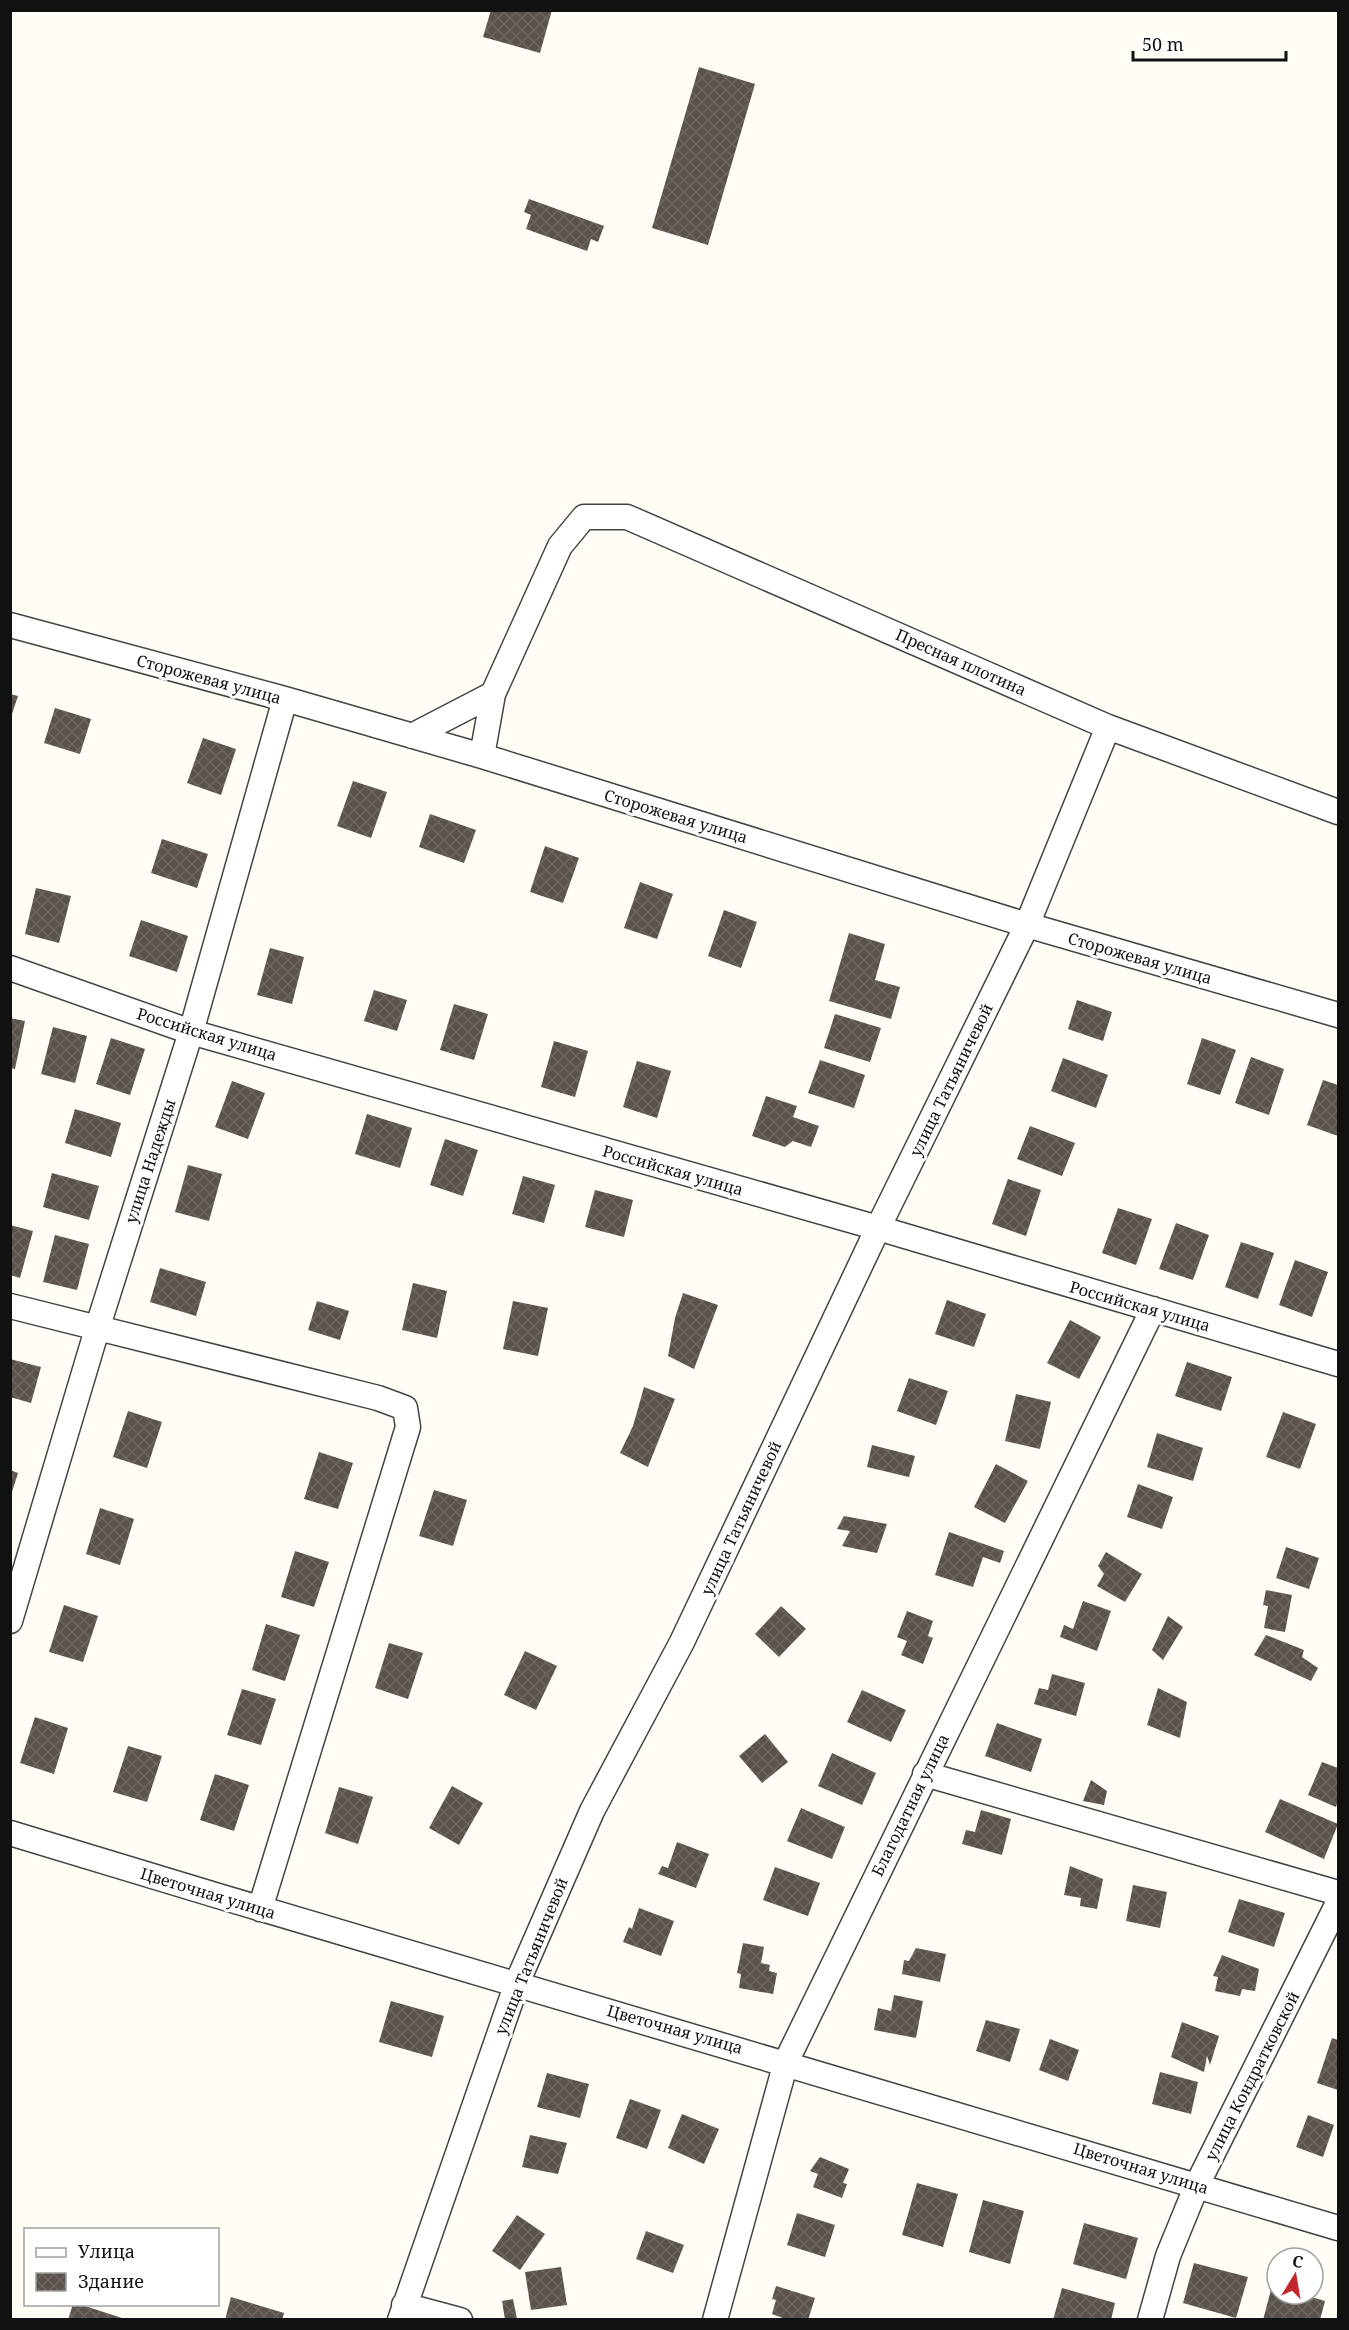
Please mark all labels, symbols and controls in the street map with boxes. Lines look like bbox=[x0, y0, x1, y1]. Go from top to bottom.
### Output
scale bar bbox=[1133, 24, 1286, 62]
text: 50 m bbox=[1142, 32, 1184, 56]
street label: Пресная плотина bbox=[892, 623, 1030, 701]
street label: Сторожевая улица bbox=[134, 649, 284, 709]
street label: Сторожевая улица bbox=[602, 784, 750, 848]
street label: Сторожевая улица bbox=[1065, 927, 1215, 989]
street label: улица Татьяничевой bbox=[904, 1000, 998, 1160]
street label: Российская улица bbox=[134, 1002, 280, 1066]
street label: улица Надежды bbox=[120, 1096, 180, 1226]
street label: Российская улица bbox=[600, 1139, 746, 1201]
street label: Российская улица bbox=[1067, 1275, 1213, 1337]
street label: улица Татьяничевой bbox=[696, 1437, 787, 1599]
street label: Благодатная улица bbox=[866, 1730, 954, 1880]
street label: Цветочная улица bbox=[138, 1862, 278, 1924]
street label: улица Татьяничевой bbox=[489, 1874, 573, 2038]
street label: улица Кондратковской bbox=[1200, 1987, 1304, 2164]
street label: Цветочная улица bbox=[604, 1999, 746, 2059]
street label: Цветочная улица bbox=[1071, 2137, 1211, 2199]
legend bbox=[24, 2228, 219, 2306]
text: Улица bbox=[78, 2239, 135, 2263]
north arrow bbox=[1265, 2246, 1325, 2306]
text: С bbox=[1291, 2249, 1305, 2273]
text: Здание bbox=[78, 2269, 144, 2293]

